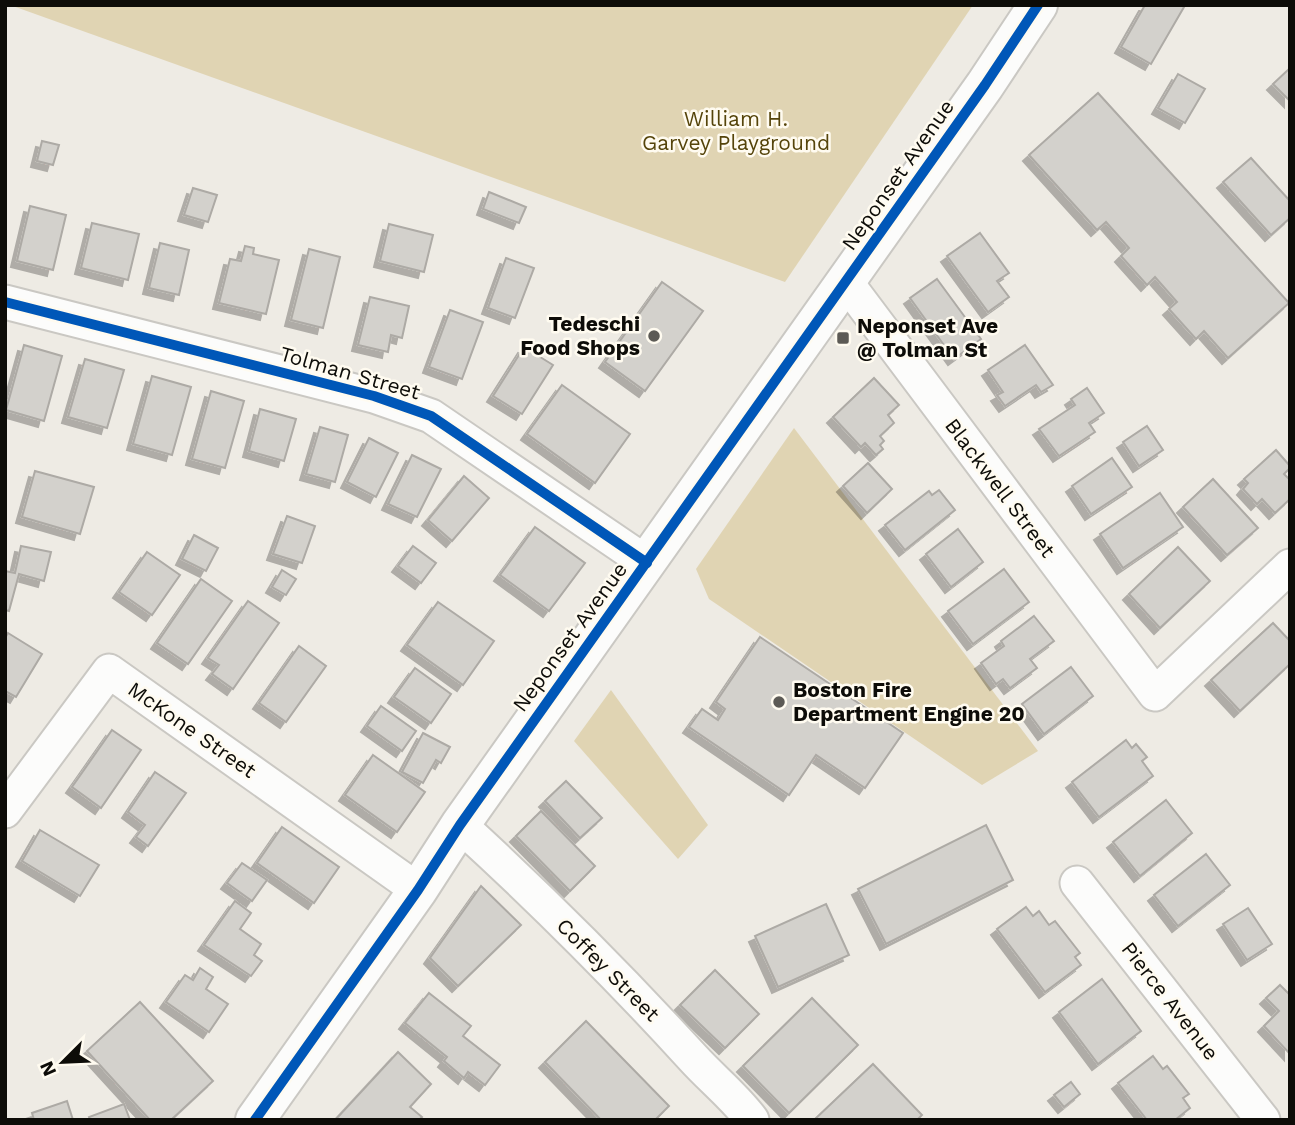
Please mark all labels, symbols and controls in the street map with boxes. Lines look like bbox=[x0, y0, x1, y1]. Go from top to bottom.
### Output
street label: Neponset Avenue bbox=[836, 94, 959, 255]
park label: William H. Garvey Playground bbox=[642, 106, 830, 155]
place label: Tedeschi Food Shops bbox=[520, 311, 640, 360]
place label: Neponset Ave @ Tolman St bbox=[857, 313, 998, 362]
marker: Tedeschi Food Shops bbox=[646, 328, 662, 344]
marker: Neponset Ave @ Tolman St bbox=[835, 330, 851, 346]
street label: Tolman Street bbox=[277, 341, 423, 405]
street label: Blackwell Street bbox=[940, 413, 1061, 562]
street label: Neponset Avenue bbox=[507, 557, 632, 716]
street label: McKone Street bbox=[123, 676, 261, 783]
place label: Boston Fire Department Engine 20 bbox=[793, 677, 1025, 726]
marker: Boston Fire Department Engine 20 bbox=[771, 694, 787, 710]
street label: Coffey Street bbox=[552, 913, 665, 1026]
street label: Pierce Avenue bbox=[1116, 937, 1224, 1065]
north arrow bbox=[28, 1027, 98, 1097]
text: N bbox=[35, 1058, 61, 1080]

